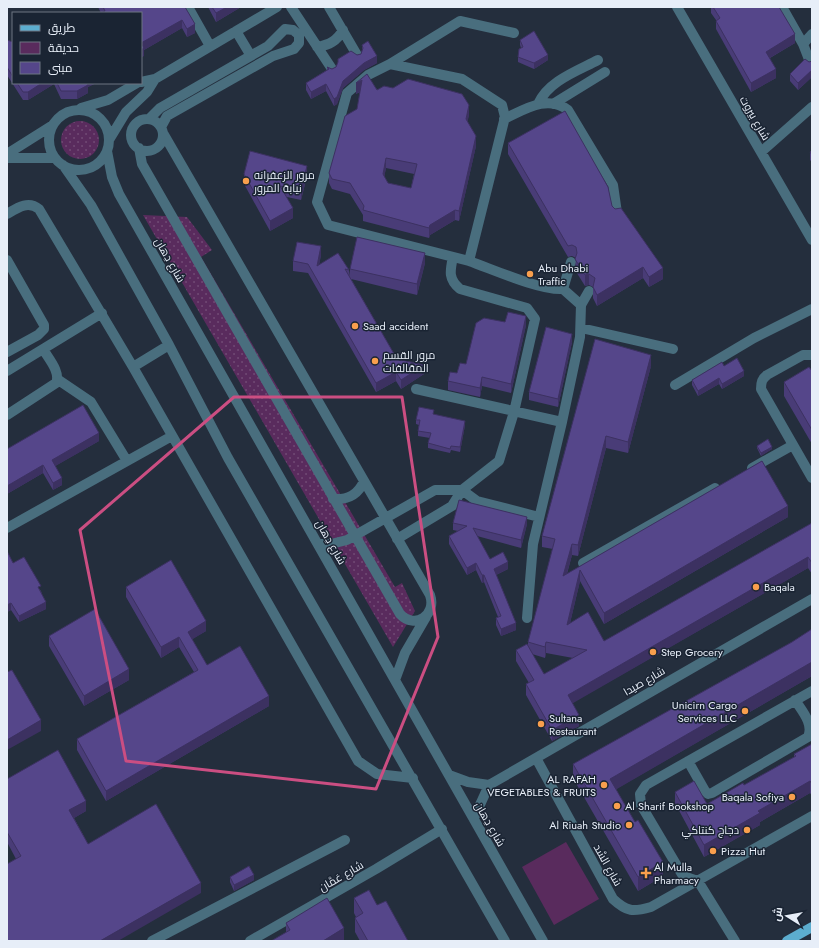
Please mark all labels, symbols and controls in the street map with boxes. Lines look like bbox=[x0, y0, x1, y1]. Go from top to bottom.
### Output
legend bbox=[12, 12, 142, 84]
text: طريق bbox=[48, 19, 76, 37]
text: حديقة bbox=[48, 39, 79, 57]
text: مبنى bbox=[48, 59, 73, 77]
street label: شارع بيروت bbox=[736, 93, 774, 143]
place label: مرور الزعفرانه نيابة المرور bbox=[253, 167, 315, 196]
marker: مرور الزعفرانه نيابة المرور bbox=[241, 176, 251, 186]
street label: شارع دِهان bbox=[151, 235, 189, 285]
place label: Abu Dhabi Traffic bbox=[538, 260, 588, 289]
marker: Abu Dhabi Traffic bbox=[525, 269, 535, 279]
place label: Saad accident bbox=[363, 318, 429, 334]
marker: Saad accident bbox=[350, 321, 360, 331]
place label: مرور القسم المقالفات bbox=[383, 347, 435, 376]
marker: مرور القسم المقالفات bbox=[370, 356, 380, 366]
street label: شارع دِهان bbox=[312, 517, 350, 567]
place label: Baqala bbox=[764, 579, 795, 595]
marker: Baqala bbox=[751, 582, 761, 592]
place label: Step Grocery bbox=[661, 644, 723, 660]
marker: Step Grocery bbox=[648, 647, 658, 657]
street label: شارع صيدا bbox=[620, 663, 668, 699]
place label: Unicirn Cargo Services LLC bbox=[672, 697, 737, 726]
marker: Unicirn Cargo Services LLC bbox=[740, 706, 750, 716]
place label: Sultana Restaurant bbox=[549, 710, 597, 739]
marker: Sultana Restaurant bbox=[536, 719, 546, 729]
place label: AL RAFAH VEGETABLES & FRUITS bbox=[487, 771, 596, 800]
marker: AL RAFAH VEGETABLES & FRUITS bbox=[599, 780, 609, 790]
place label: Baqala Sofiya bbox=[722, 789, 784, 805]
marker: Baqala Sofiya bbox=[787, 792, 797, 802]
place label: Al Sharif Bookshop bbox=[625, 798, 714, 814]
street label: شارع دِهان bbox=[471, 799, 509, 849]
marker: Al Sharif Bookshop bbox=[612, 801, 622, 811]
place label: Al Riuah Studio bbox=[549, 817, 621, 833]
marker: Al Riuah Studio bbox=[624, 820, 634, 830]
place label: دجاج كنتاكي bbox=[681, 822, 739, 839]
marker: دجاج كنتاكي bbox=[742, 825, 752, 835]
street label: شارع السَّد bbox=[590, 841, 626, 889]
place label: Pizza Hut bbox=[721, 843, 766, 859]
marker: Pizza Hut bbox=[708, 846, 718, 856]
street label: شارع عَمَّان bbox=[316, 857, 366, 895]
place label: Al Mulla Pharmacy bbox=[654, 859, 699, 888]
marker: Al Mulla Pharmacy bbox=[641, 868, 651, 878]
north arrow bbox=[767, 896, 807, 936]
text: ش bbox=[768, 906, 786, 923]

